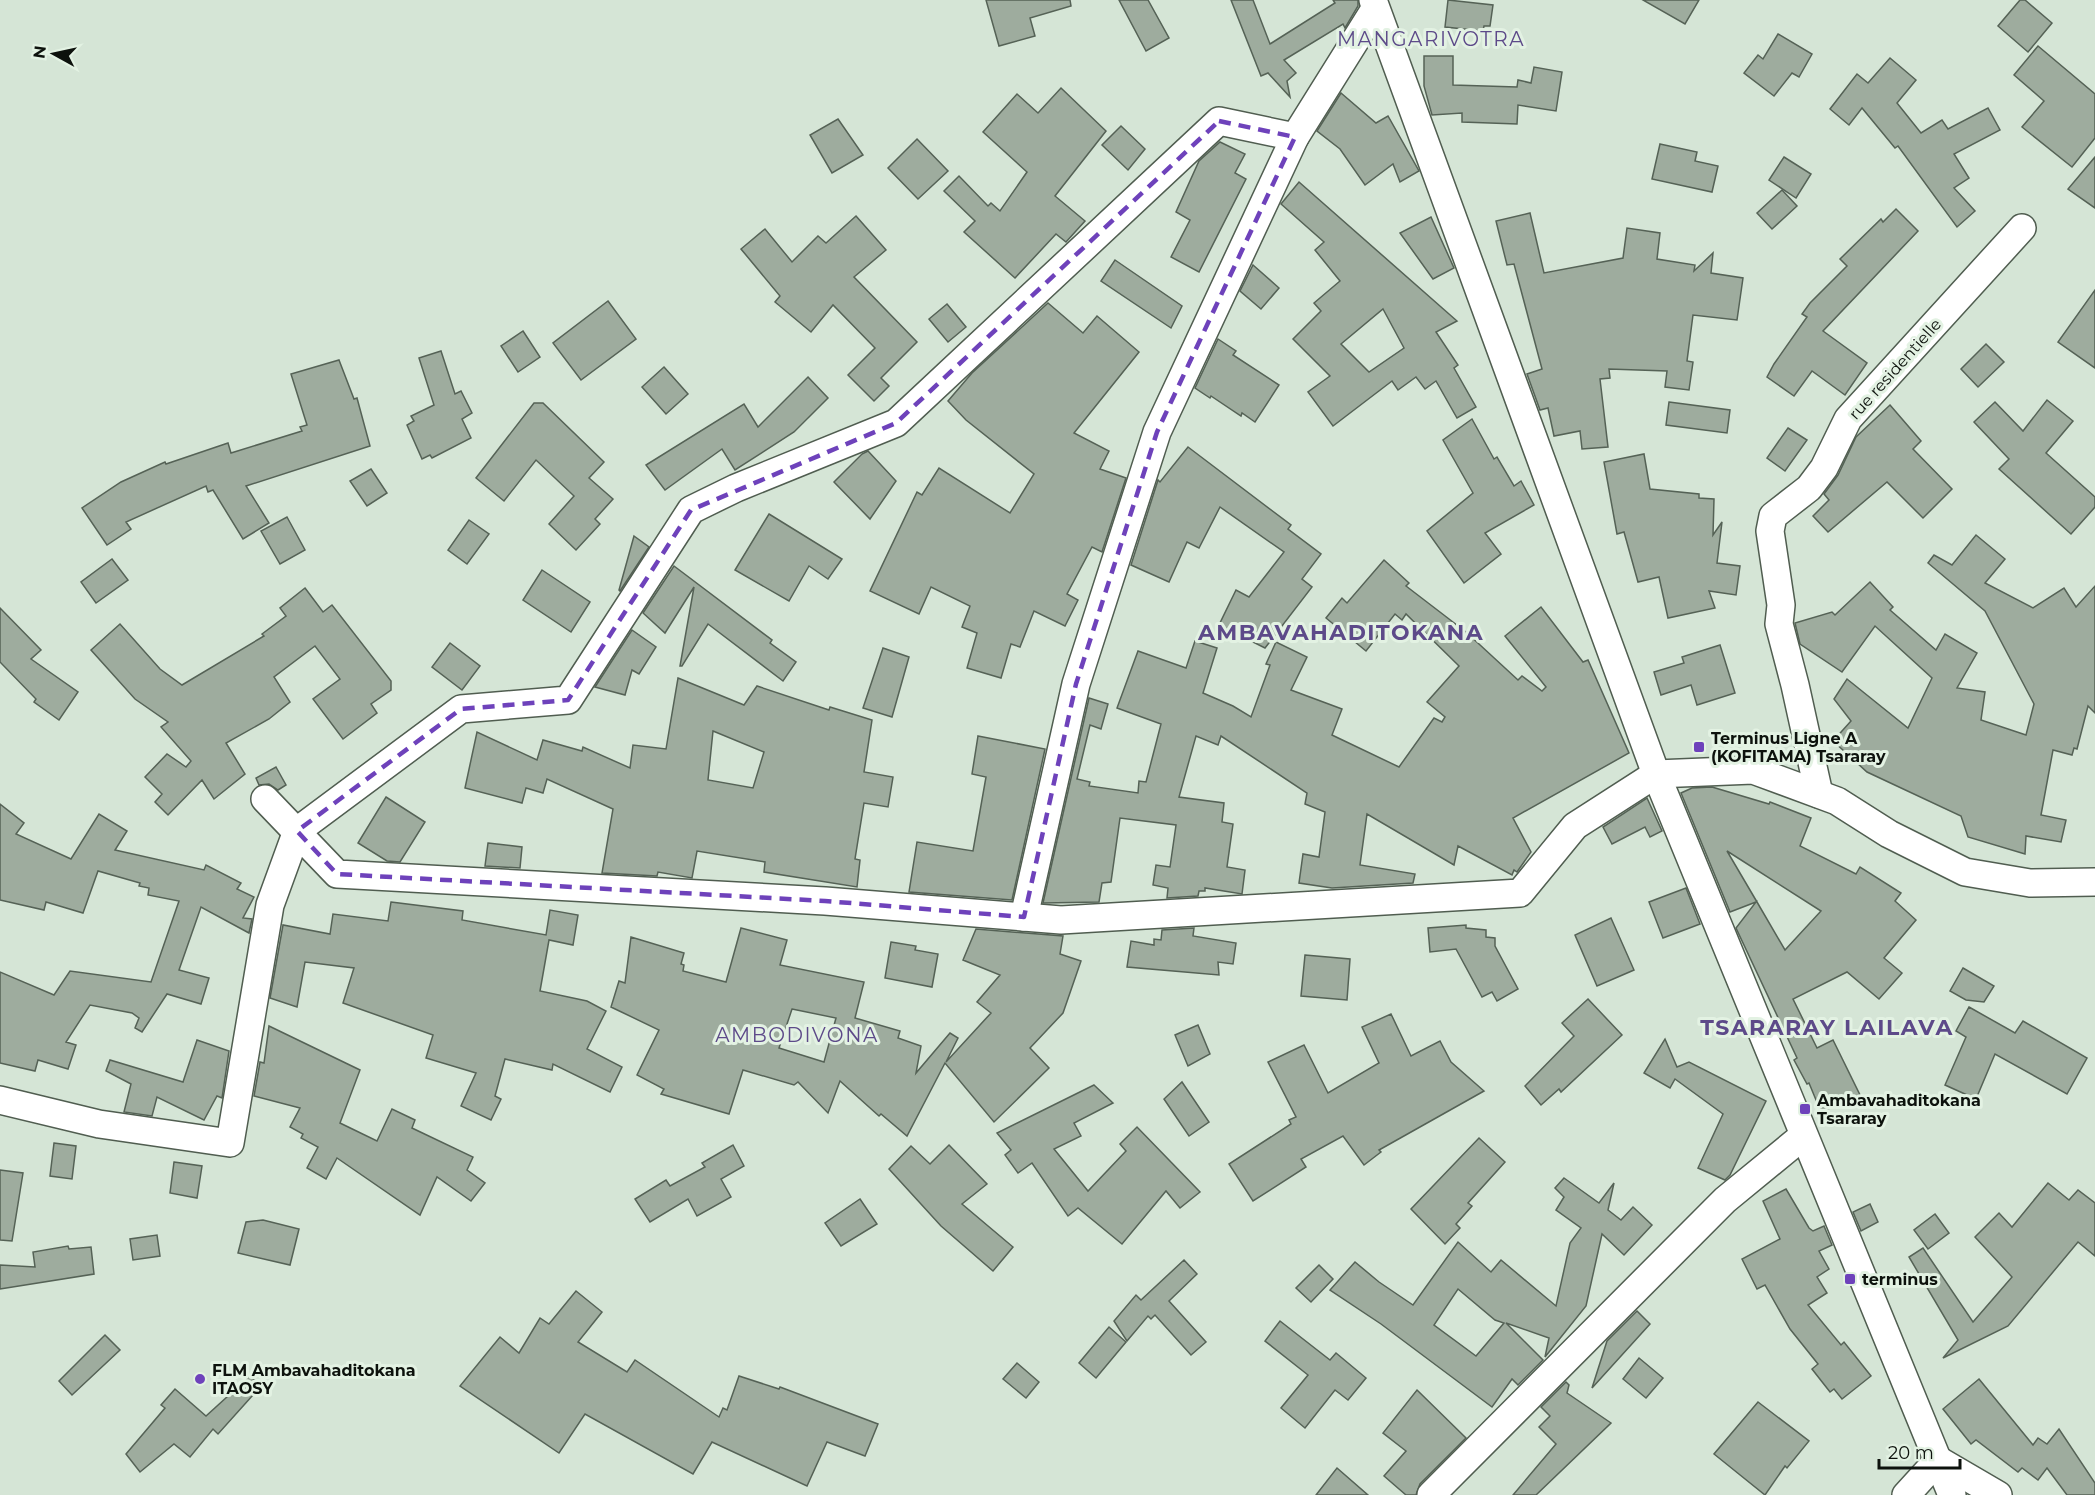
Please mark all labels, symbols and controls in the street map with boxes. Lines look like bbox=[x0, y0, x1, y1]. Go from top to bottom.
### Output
north arrow bbox=[24, 24, 84, 84]
district label: MANGARIVOTRA bbox=[1337, 27, 1525, 51]
text: N bbox=[29, 44, 50, 60]
street label: rue residentielle bbox=[1845, 315, 1945, 423]
district label: AMBAVAHADITOKANA bbox=[1197, 619, 1484, 646]
place label: Terminus Ligne A (KOFITAMA) Tsararay bbox=[1711, 729, 1886, 766]
marker: Terminus Ligne A (KOFITAMA) Tsararay bbox=[1692, 740, 1706, 754]
district label: TSARARAY LAILAVA bbox=[1700, 1014, 1954, 1041]
district label: AMBODIVONA bbox=[715, 1023, 879, 1047]
place label: Ambavahaditokana Tsararay bbox=[1816, 1091, 1981, 1128]
marker: Ambavahaditokana Tsararay bbox=[1798, 1102, 1812, 1116]
place label: terminus bbox=[1862, 1270, 1938, 1289]
marker: terminus bbox=[1843, 1272, 1857, 1286]
place label: FLM Ambavahaditokana ITAOSY bbox=[212, 1361, 416, 1398]
marker: FLM Ambavahaditokana ITAOSY bbox=[193, 1372, 207, 1386]
scale bar bbox=[1879, 1432, 1960, 1470]
text: 20 m bbox=[1888, 1442, 1934, 1464]

